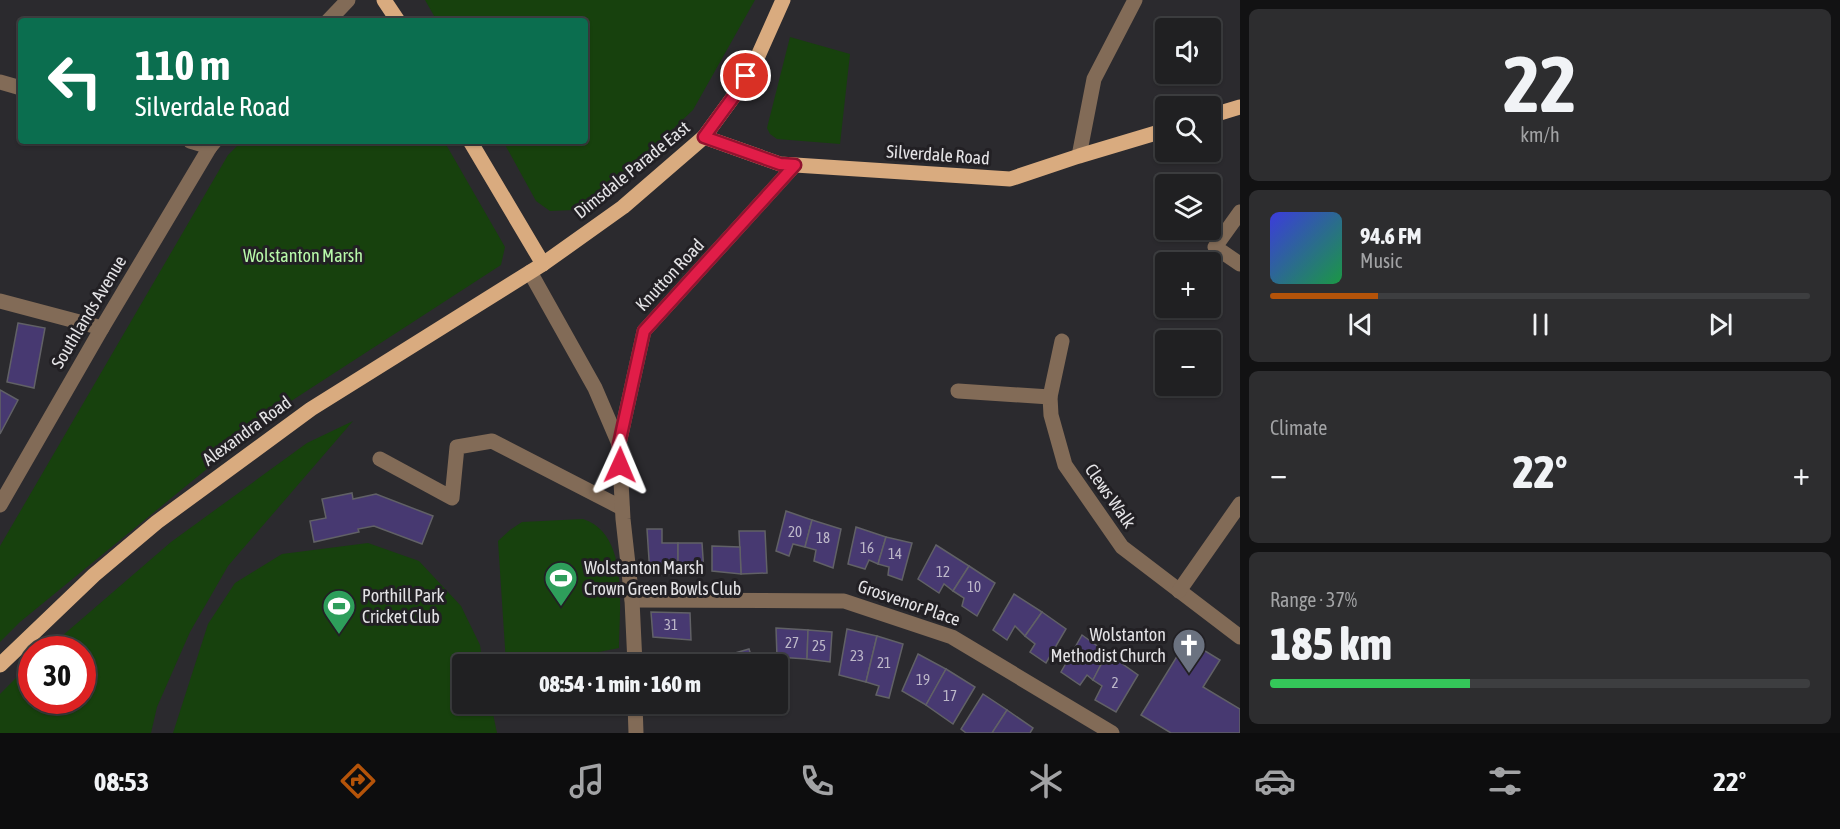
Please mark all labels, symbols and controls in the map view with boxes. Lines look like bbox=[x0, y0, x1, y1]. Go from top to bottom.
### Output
map controls bbox=[1155, 18, 1221, 396]
button: sound bbox=[1155, 18, 1221, 84]
text: 22 bbox=[1503, 39, 1577, 129]
text: 110 m bbox=[135, 41, 230, 89]
icon: left bbox=[36, 42, 114, 120]
pin bbox=[720, 50, 771, 101]
icon: arrive bbox=[729, 59, 762, 92]
text: Silverdale Road bbox=[135, 91, 290, 122]
button: search bbox=[1155, 96, 1221, 162]
street label: Dimsdale Parade East bbox=[570, 117, 694, 223]
text: km/h bbox=[1520, 123, 1560, 146]
street label: Silverdale Road bbox=[886, 140, 990, 169]
button: layers bbox=[1155, 174, 1221, 240]
text: 94.6 FM bbox=[1360, 223, 1422, 249]
street label: Knutton Road bbox=[631, 234, 708, 315]
park label: Wolstanton Marsh bbox=[243, 245, 363, 266]
text: Music bbox=[1360, 249, 1402, 272]
street label: Southlands Avenue bbox=[47, 252, 130, 372]
button: + bbox=[1155, 252, 1221, 318]
icon: previous bbox=[1344, 308, 1377, 341]
icon: pause bbox=[1524, 308, 1557, 341]
icon: next bbox=[1704, 308, 1737, 341]
button: − bbox=[1155, 330, 1221, 396]
street label: Alexandra Road bbox=[198, 391, 295, 470]
text: Climate bbox=[1270, 416, 1327, 439]
position arrow bbox=[588, 433, 652, 497]
text: 22° bbox=[1513, 446, 1567, 498]
text: − bbox=[1270, 454, 1287, 492]
text: + bbox=[1793, 454, 1810, 492]
street label: Clews Walk bbox=[1081, 459, 1140, 532]
house number: 20 bbox=[788, 523, 802, 540]
house number: 18 bbox=[816, 529, 830, 546]
house number: 16 bbox=[860, 539, 874, 556]
house number: 14 bbox=[888, 545, 902, 562]
place label: Wolstanton Marsh Crown Green Bowls Club bbox=[584, 557, 741, 599]
sports icon: Wolstanton Marsh Crown Green Bowls Club bbox=[543, 560, 579, 607]
house number: 12 bbox=[936, 563, 950, 580]
street label: Grosvenor Place bbox=[855, 575, 963, 630]
house number: 10 bbox=[967, 578, 981, 595]
place label: Porthill Park Cricket Club bbox=[362, 585, 444, 627]
sports icon: Porthill Park Cricket Club bbox=[321, 588, 357, 635]
text: Range · 37% bbox=[1270, 588, 1357, 611]
house number: 31 bbox=[664, 616, 678, 633]
text: 185 km bbox=[1270, 618, 1392, 670]
place label: Wolstanton Methodist Church bbox=[1050, 624, 1166, 666]
church icon: Wolstanton Methodist Church bbox=[1171, 627, 1207, 674]
house number: 27 bbox=[785, 634, 799, 651]
speed limit sign: 30 bbox=[18, 636, 96, 714]
house number: 25 bbox=[812, 637, 826, 654]
house number: 23 bbox=[850, 647, 864, 664]
house number: 21 bbox=[877, 654, 891, 671]
text: 08:54 · 1 min · 160 m bbox=[539, 671, 701, 697]
house number: 19 bbox=[916, 671, 930, 688]
house number: 2 bbox=[1111, 674, 1119, 691]
house number: 17 bbox=[943, 687, 957, 704]
icon: directions bbox=[337, 760, 379, 802]
icon: music bbox=[566, 760, 608, 802]
icon: phone bbox=[796, 760, 838, 802]
icon: climate bbox=[1025, 760, 1067, 802]
icon: car bbox=[1254, 760, 1296, 802]
icon: filters bbox=[1484, 760, 1526, 802]
text: 08:53 bbox=[94, 766, 149, 797]
text: 22° bbox=[1713, 766, 1746, 797]

